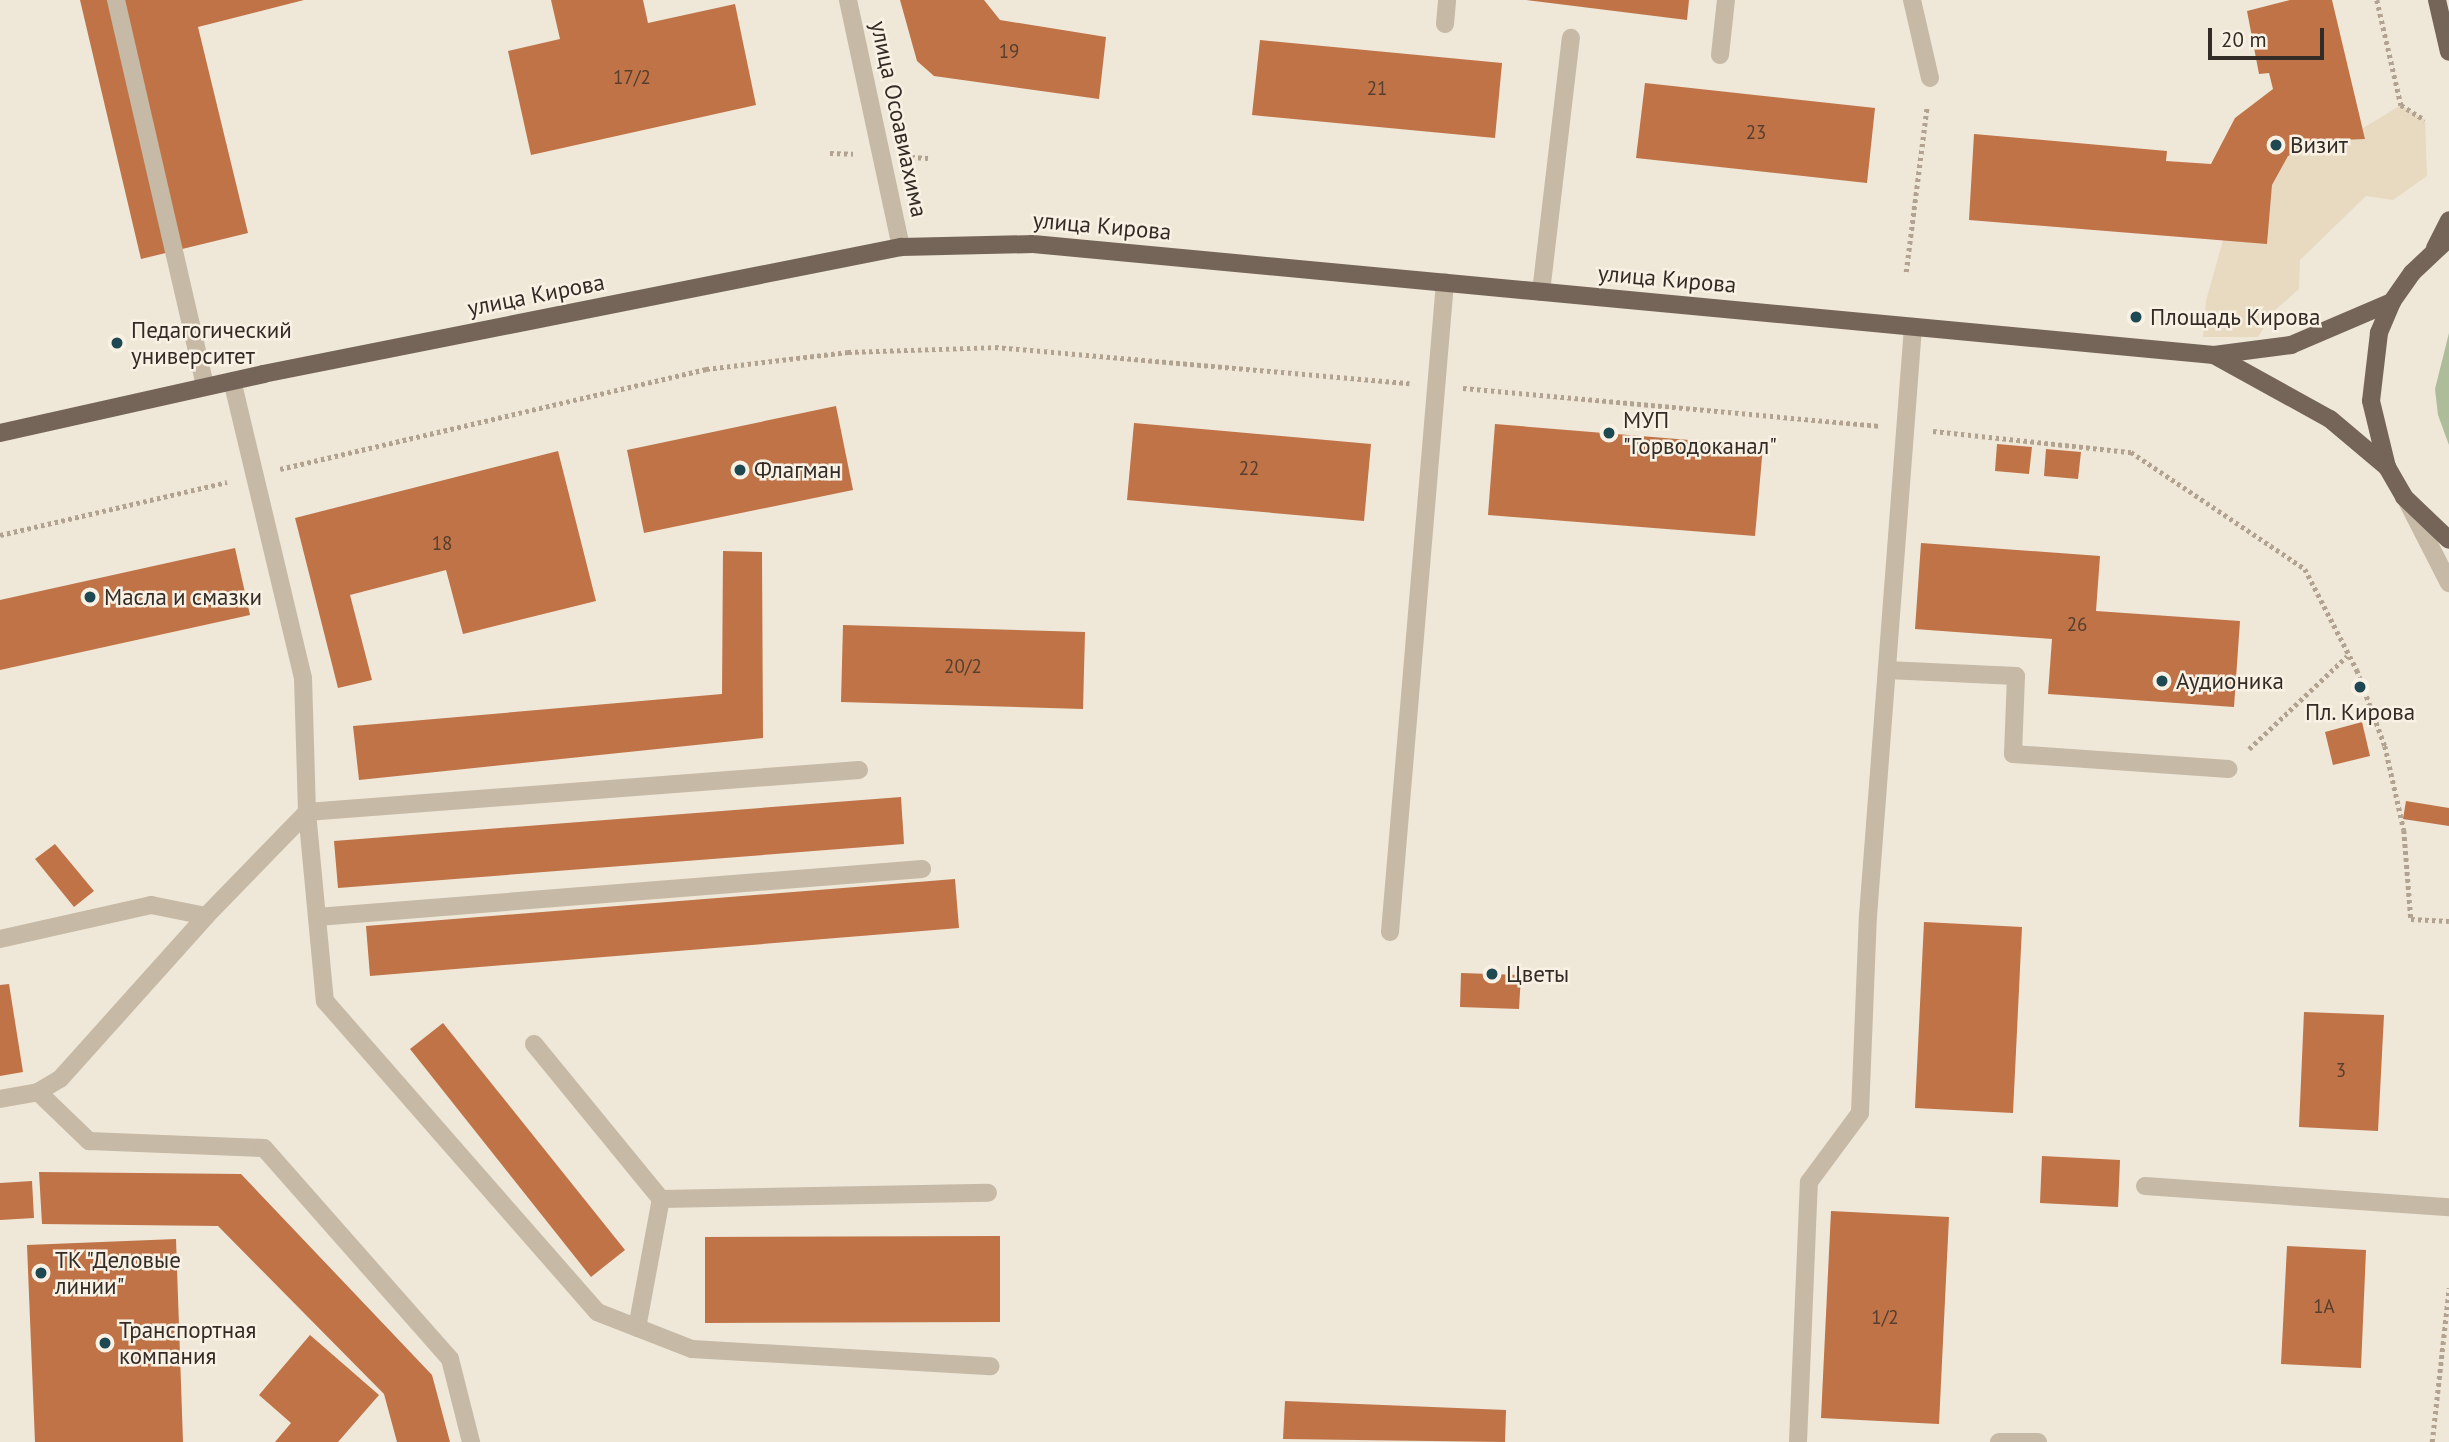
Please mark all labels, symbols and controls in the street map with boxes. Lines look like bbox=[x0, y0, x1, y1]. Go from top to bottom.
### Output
scale bar bbox=[2211, 14, 2326, 58]
street label: улица Осоавиахима bbox=[865, 18, 933, 220]
text: 20 m bbox=[2221, 26, 2267, 53]
house number: 19 bbox=[999, 41, 1019, 63]
house number: 17/2 bbox=[613, 67, 651, 89]
house number: 21 bbox=[1367, 78, 1387, 100]
house number: 23 bbox=[1746, 122, 1766, 144]
place label: Визит bbox=[2290, 131, 2348, 159]
marker: Визит bbox=[2268, 137, 2284, 153]
street label: улица Кирова bbox=[1032, 206, 1172, 246]
street label: улица Кирова bbox=[1597, 259, 1737, 299]
street label: улица Кирова bbox=[465, 268, 607, 322]
place label: Площадь Кирова bbox=[2150, 303, 2321, 331]
marker: Площадь Кирова bbox=[2128, 309, 2144, 325]
place label: Педагогический университет bbox=[131, 316, 292, 370]
marker: Педагогический университет bbox=[109, 335, 125, 351]
place label: МУП "Горводоканал" bbox=[1623, 406, 1777, 460]
marker: МУП "Горводоканал" bbox=[1601, 425, 1617, 441]
place label: Флагман bbox=[754, 456, 841, 484]
house number: 22 bbox=[1239, 458, 1259, 480]
marker: Флагман bbox=[732, 462, 748, 478]
house number: 18 bbox=[432, 533, 452, 555]
place label: Масла и смазки bbox=[104, 583, 262, 611]
marker: Масла и смазки bbox=[82, 589, 98, 605]
house number: 26 bbox=[2067, 614, 2087, 636]
house number: 20/2 bbox=[944, 656, 982, 678]
place label: Аудионика bbox=[2176, 667, 2284, 695]
marker: Аудионика bbox=[2154, 673, 2170, 689]
marker: Пл. Кирова bbox=[2352, 679, 2368, 695]
place label: Пл. Кирова bbox=[2304, 698, 2416, 726]
place label: Цветы bbox=[1506, 960, 1569, 988]
marker: Цветы bbox=[1484, 966, 1500, 982]
house number: 3 bbox=[2336, 1060, 2346, 1082]
place label: ТК "Деловые линии" bbox=[55, 1246, 182, 1300]
marker: ТК "Деловые линии" bbox=[33, 1265, 49, 1281]
house number: 1А bbox=[2313, 1296, 2335, 1318]
house number: 1/2 bbox=[1871, 1307, 1899, 1329]
place label: Транспортная компания bbox=[119, 1316, 256, 1370]
marker: Транспортная компания bbox=[97, 1335, 113, 1351]

